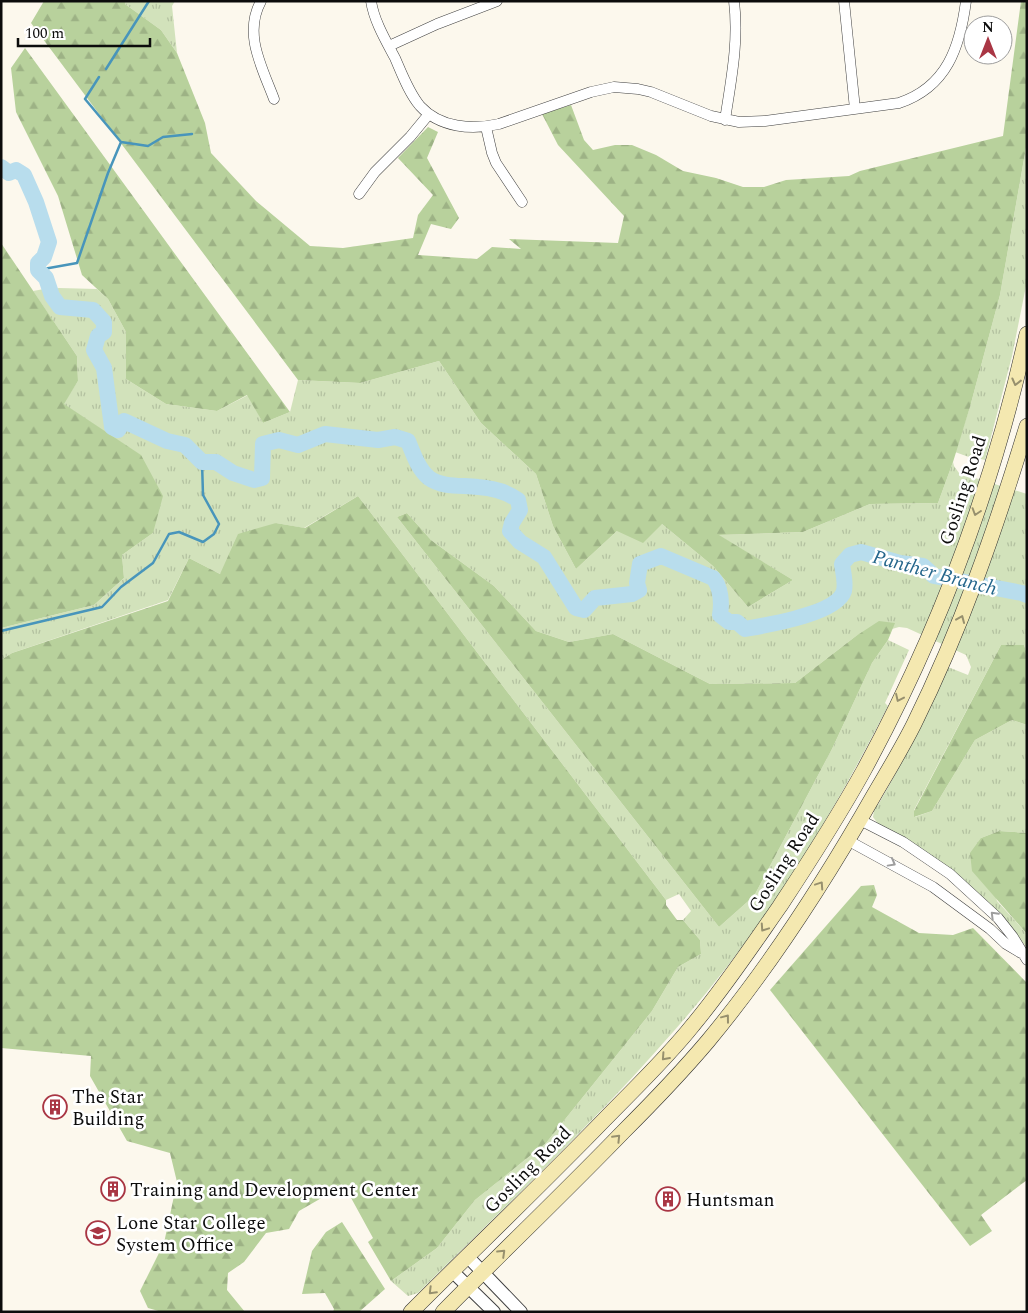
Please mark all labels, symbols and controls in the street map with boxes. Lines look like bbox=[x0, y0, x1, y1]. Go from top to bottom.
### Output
scale bar bbox=[18, 15, 150, 47]
north arrow bbox=[963, 15, 1013, 65]
text: N bbox=[982, 17, 994, 38]
text: 100 m bbox=[25, 22, 64, 45]
one-way arrow bbox=[1011, 377, 1022, 386]
street label: Gosling Road bbox=[932, 432, 995, 549]
one-way arrow bbox=[971, 507, 981, 516]
water label: Panther Branch bbox=[869, 542, 1000, 604]
one-way arrow bbox=[954, 615, 965, 624]
one-way arrow bbox=[895, 693, 906, 702]
street label: Gosling Road bbox=[741, 807, 827, 918]
one-way arrow bbox=[887, 857, 896, 867]
one-way arrow bbox=[814, 881, 823, 891]
one-way arrow bbox=[990, 912, 999, 921]
one-way arrow bbox=[761, 923, 770, 932]
one-way arrow bbox=[720, 1014, 729, 1023]
one-way arrow bbox=[662, 1051, 671, 1060]
place label: The Star Building bbox=[72, 1083, 145, 1134]
building icon: The Star Building bbox=[42, 1094, 68, 1120]
street label: Gosling Road bbox=[478, 1120, 578, 1220]
one-way arrow bbox=[611, 1135, 620, 1144]
building icon: Training and Development Center bbox=[100, 1176, 126, 1202]
place label: Training and Development Center bbox=[130, 1176, 419, 1205]
building icon: Huntsman bbox=[655, 1186, 681, 1212]
place label: Huntsman bbox=[686, 1186, 775, 1215]
place label: Lone Star College System Office bbox=[116, 1209, 266, 1260]
school or university icon: Lone Star College System Office bbox=[85, 1220, 111, 1246]
one-way arrow bbox=[496, 1250, 505, 1259]
one-way arrow bbox=[428, 1286, 437, 1295]

